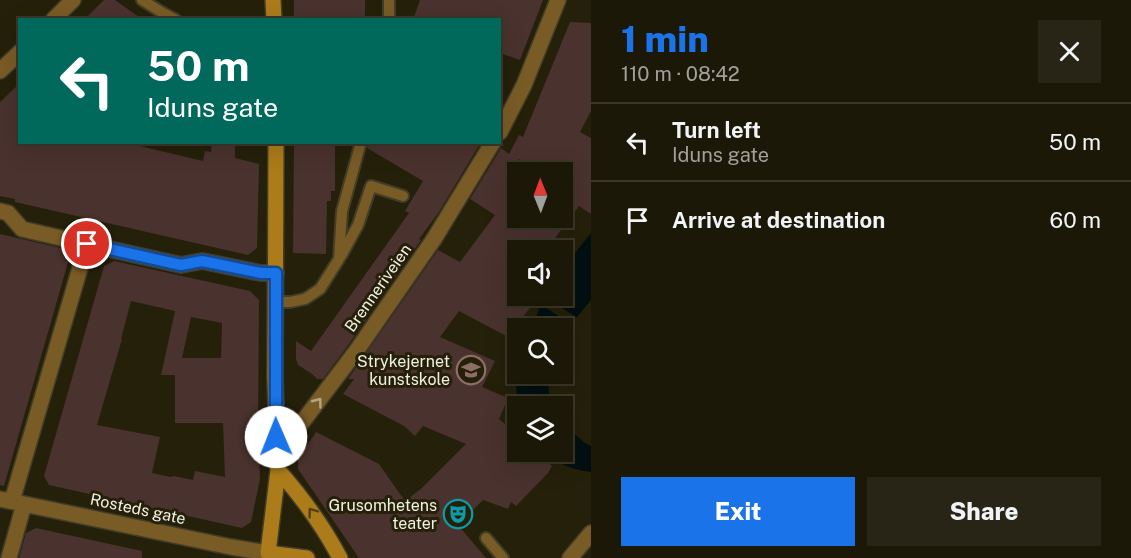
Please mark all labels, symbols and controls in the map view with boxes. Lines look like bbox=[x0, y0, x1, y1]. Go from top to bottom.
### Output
text: 1 min bbox=[621, 18, 709, 60]
button: close bbox=[1038, 20, 1101, 83]
text: 50 m bbox=[147, 41, 250, 90]
icon: left bbox=[48, 42, 126, 120]
text: 110 m · 08:42 bbox=[621, 62, 740, 86]
text: Iduns gate bbox=[147, 91, 278, 123]
text: Turn left bbox=[672, 117, 761, 143]
icon: left bbox=[621, 126, 654, 159]
text: 50 m bbox=[1049, 129, 1101, 155]
text: Iduns gate bbox=[672, 143, 769, 167]
north arrow bbox=[507, 162, 573, 228]
map controls bbox=[507, 162, 573, 462]
icon: arrive bbox=[621, 204, 654, 237]
text: Arrive at destination bbox=[672, 207, 885, 233]
text: 60 m bbox=[1050, 207, 1101, 233]
pin bbox=[61, 218, 112, 269]
icon: arrive bbox=[70, 227, 103, 260]
street label: Brenneriveien bbox=[341, 240, 415, 336]
button: sound bbox=[507, 240, 573, 306]
button: search bbox=[507, 318, 573, 384]
place label: Strykejernet kunstskole bbox=[357, 352, 450, 389]
school or university icon: Strykejernet kunstskole bbox=[455, 354, 487, 386]
button: layers bbox=[507, 396, 573, 462]
one-way arrow bbox=[311, 397, 322, 408]
position arrow bbox=[244, 405, 308, 469]
button: Exit bbox=[621, 477, 855, 546]
button: Share bbox=[867, 477, 1101, 546]
street label: Rosteds gate bbox=[88, 490, 188, 528]
place label: Grusomhetens teater bbox=[329, 496, 437, 533]
theatre icon: Grusomhetens teater bbox=[442, 498, 474, 530]
one-way arrow bbox=[308, 507, 319, 518]

